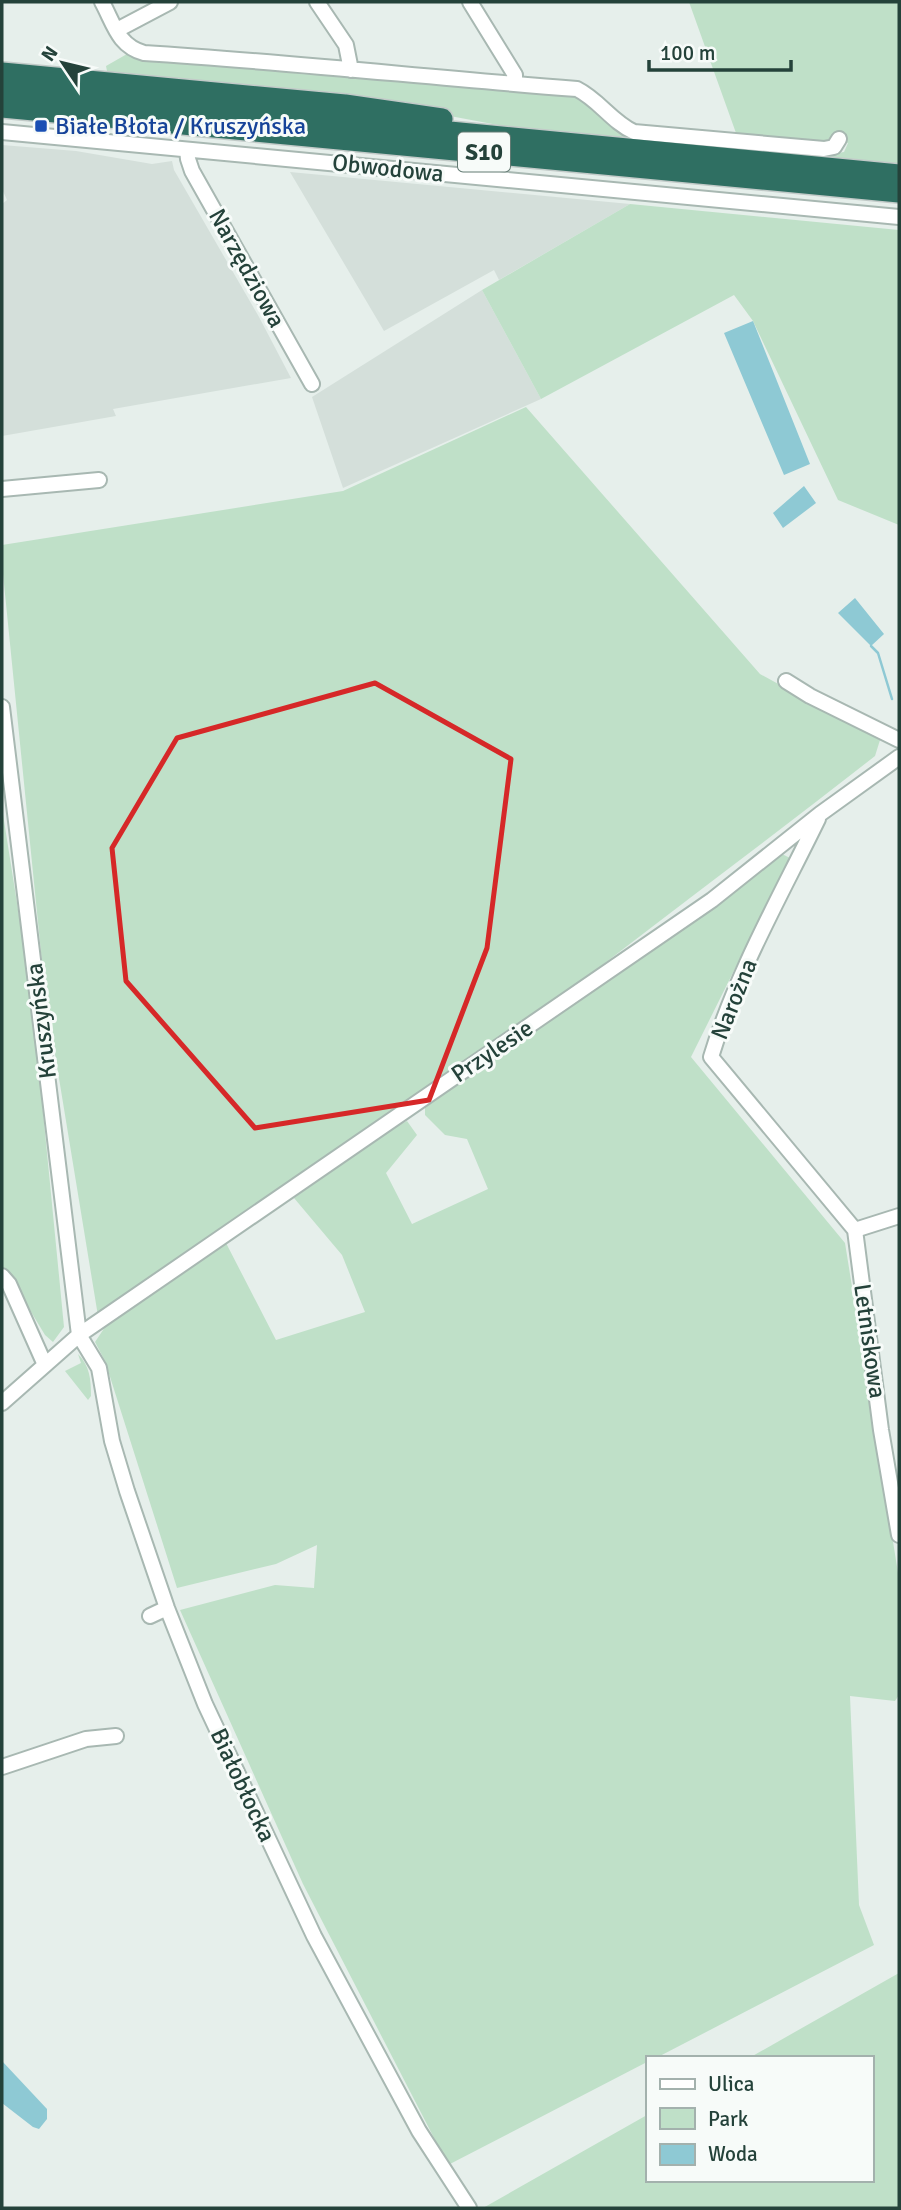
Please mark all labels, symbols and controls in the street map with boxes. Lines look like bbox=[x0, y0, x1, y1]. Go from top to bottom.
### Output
north arrow bbox=[28, 28, 98, 98]
scale bar bbox=[649, 28, 791, 72]
text: 100 m bbox=[660, 40, 715, 66]
text: N bbox=[36, 42, 64, 66]
place label: Białe Błota / Kruszyńska bbox=[55, 111, 306, 141]
marker: Białe Błota / Kruszyńska bbox=[33, 118, 49, 134]
road number: S10 bbox=[458, 132, 510, 172]
street label: Obwodowa bbox=[331, 147, 445, 189]
street label: Narzędziowa bbox=[202, 203, 292, 333]
street label: Narożna bbox=[704, 954, 764, 1044]
street label: Kruszyńska bbox=[19, 961, 63, 1081]
street label: Przylesie bbox=[445, 1013, 539, 1089]
street label: Letniskowa bbox=[847, 1282, 893, 1400]
street label: Białobłocka bbox=[204, 1723, 282, 1847]
legend bbox=[646, 2056, 873, 2182]
text: Ulica bbox=[708, 2071, 754, 2097]
text: Park bbox=[708, 2106, 749, 2132]
text: Woda bbox=[708, 2141, 758, 2167]

